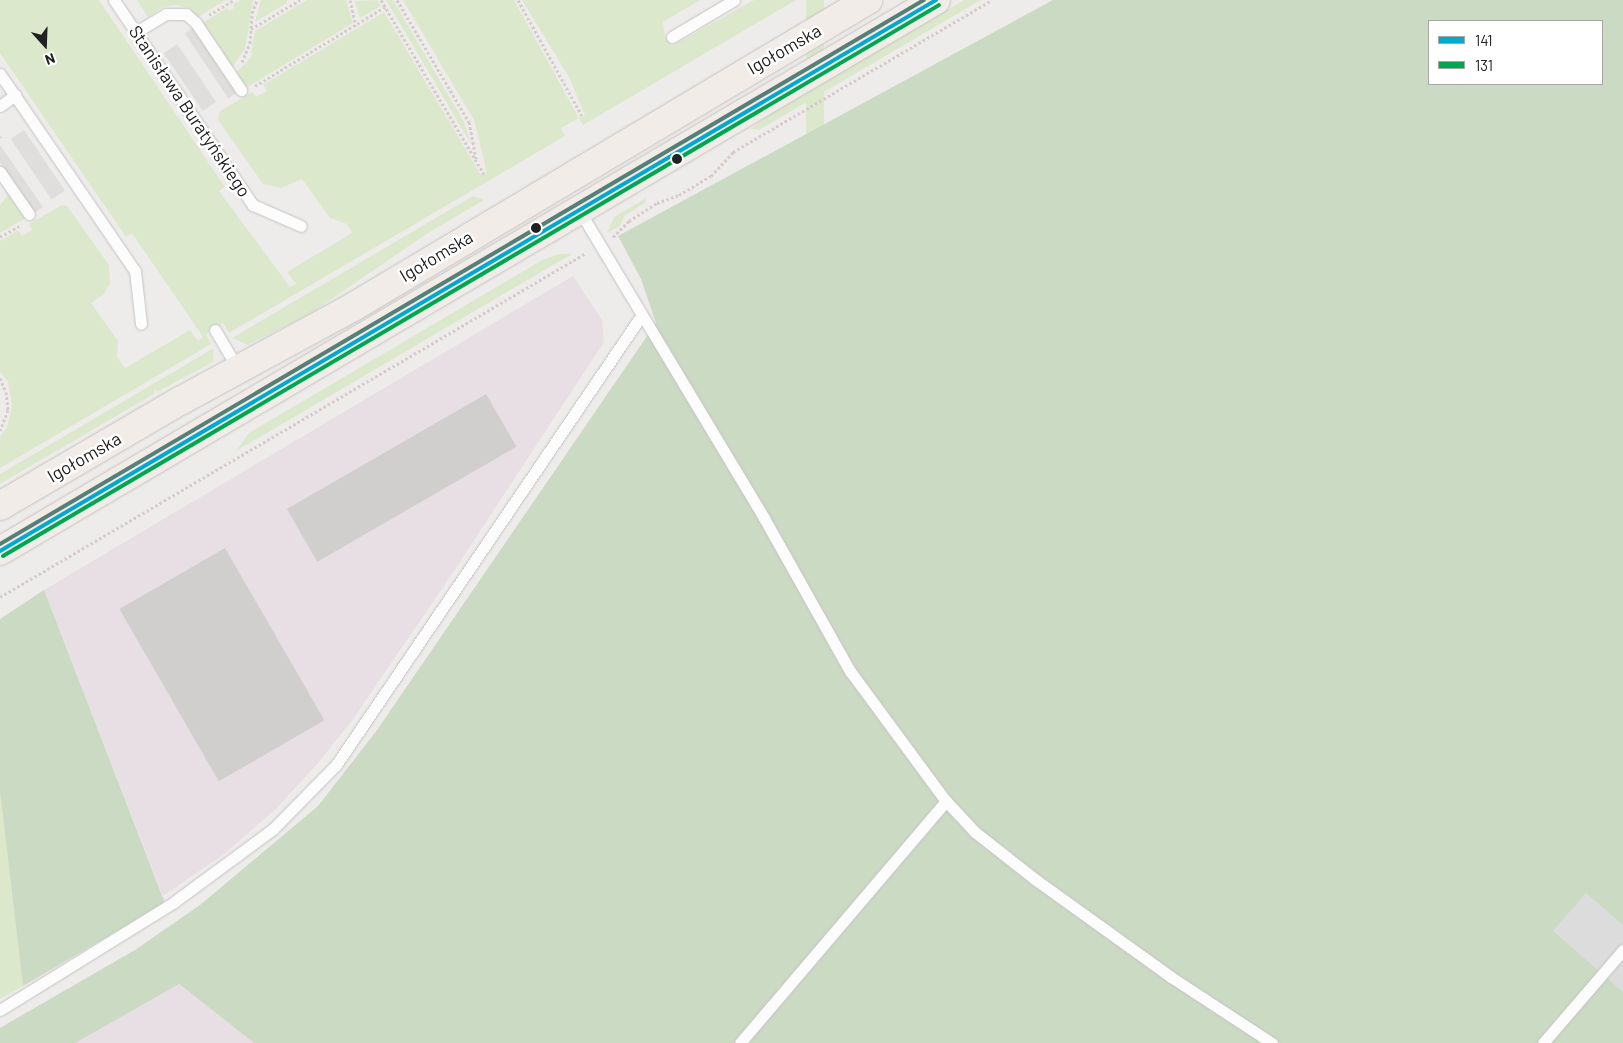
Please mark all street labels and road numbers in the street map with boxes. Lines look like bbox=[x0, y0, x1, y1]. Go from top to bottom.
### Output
street label: Igołomska bbox=[743, 19, 825, 79]
street label: Stanisława Buratyńskiego bbox=[125, 21, 255, 201]
street label: Igołomska bbox=[395, 226, 477, 286]
street label: Igołomska bbox=[43, 427, 125, 487]

